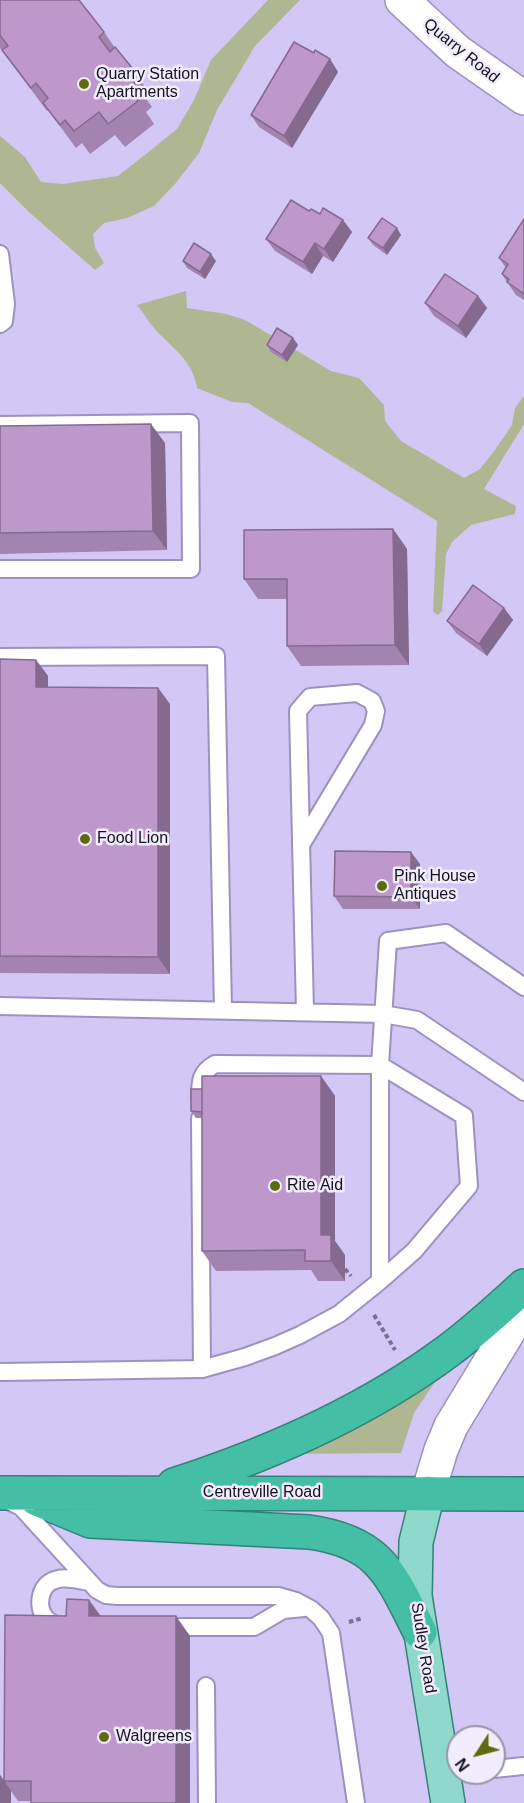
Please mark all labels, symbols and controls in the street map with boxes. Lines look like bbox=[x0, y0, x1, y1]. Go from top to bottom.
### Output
street label: Quarry Road bbox=[419, 15, 503, 87]
place label: Quarry Station Apartments bbox=[96, 65, 199, 103]
marker: Quarry Station Apartments bbox=[77, 77, 91, 91]
place label: Food Lion bbox=[97, 829, 168, 849]
marker: Food Lion bbox=[78, 832, 92, 846]
place label: Pink House Antiques bbox=[394, 867, 476, 905]
marker: Pink House Antiques bbox=[375, 879, 389, 893]
place label: Rite Aid bbox=[287, 1176, 343, 1196]
marker: Rite Aid bbox=[268, 1179, 282, 1193]
street label: Centreville Road bbox=[203, 1483, 321, 1503]
street label: Sudley Road bbox=[406, 1601, 440, 1695]
north arrow bbox=[446, 1725, 506, 1785]
place label: Walgreens bbox=[116, 1727, 192, 1747]
marker: Walgreens bbox=[97, 1730, 111, 1744]
text: N bbox=[452, 1755, 473, 1774]

